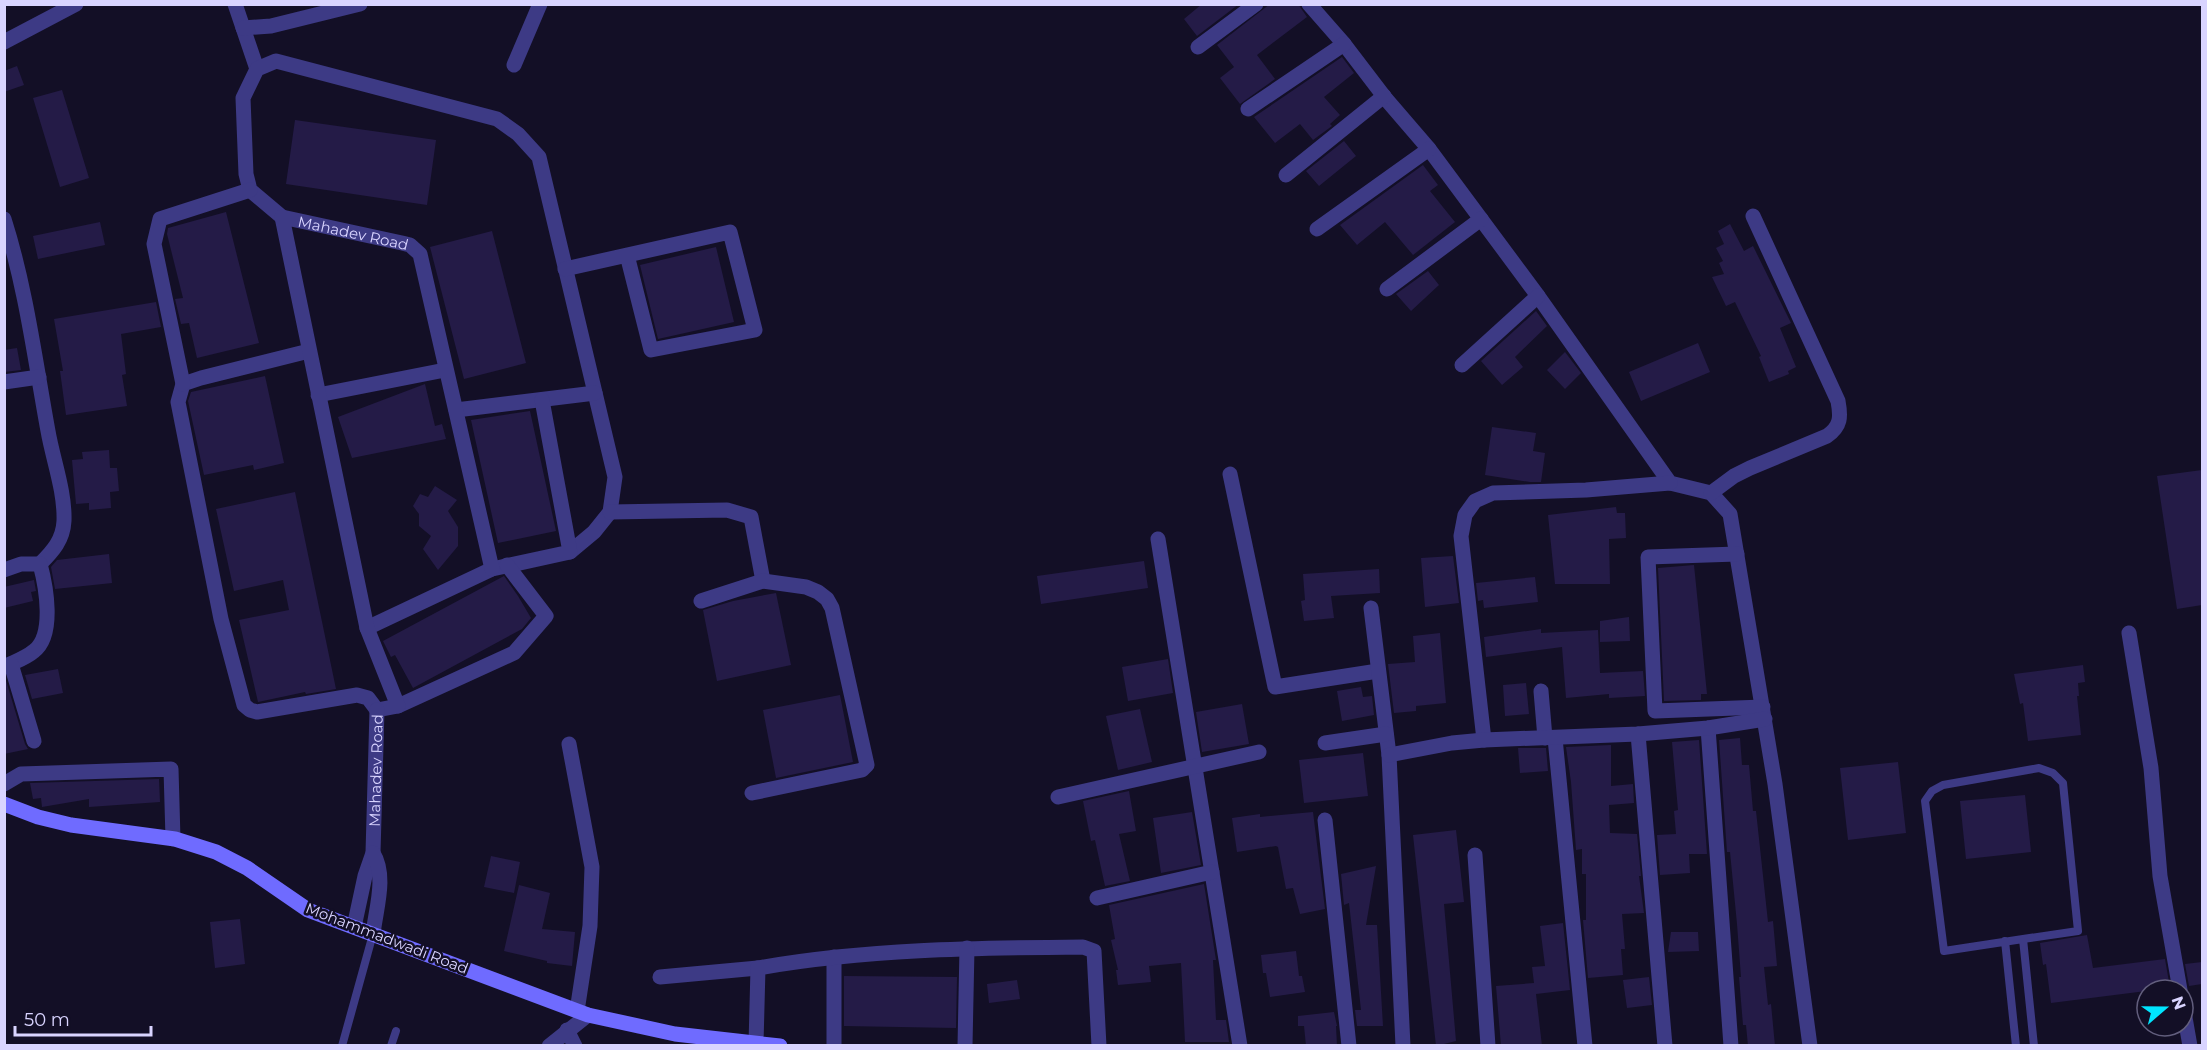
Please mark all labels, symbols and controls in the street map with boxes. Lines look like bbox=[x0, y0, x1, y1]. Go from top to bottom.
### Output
street label: Mahadev Road bbox=[296, 211, 411, 254]
street label: Mahadev Road bbox=[364, 714, 386, 827]
street label: Mohammadwadi Road bbox=[303, 898, 471, 978]
north arrow bbox=[2135, 978, 2195, 1038]
text: N bbox=[2167, 994, 2190, 1012]
scale bar bbox=[15, 999, 152, 1037]
text: 50 m bbox=[24, 1009, 70, 1031]

